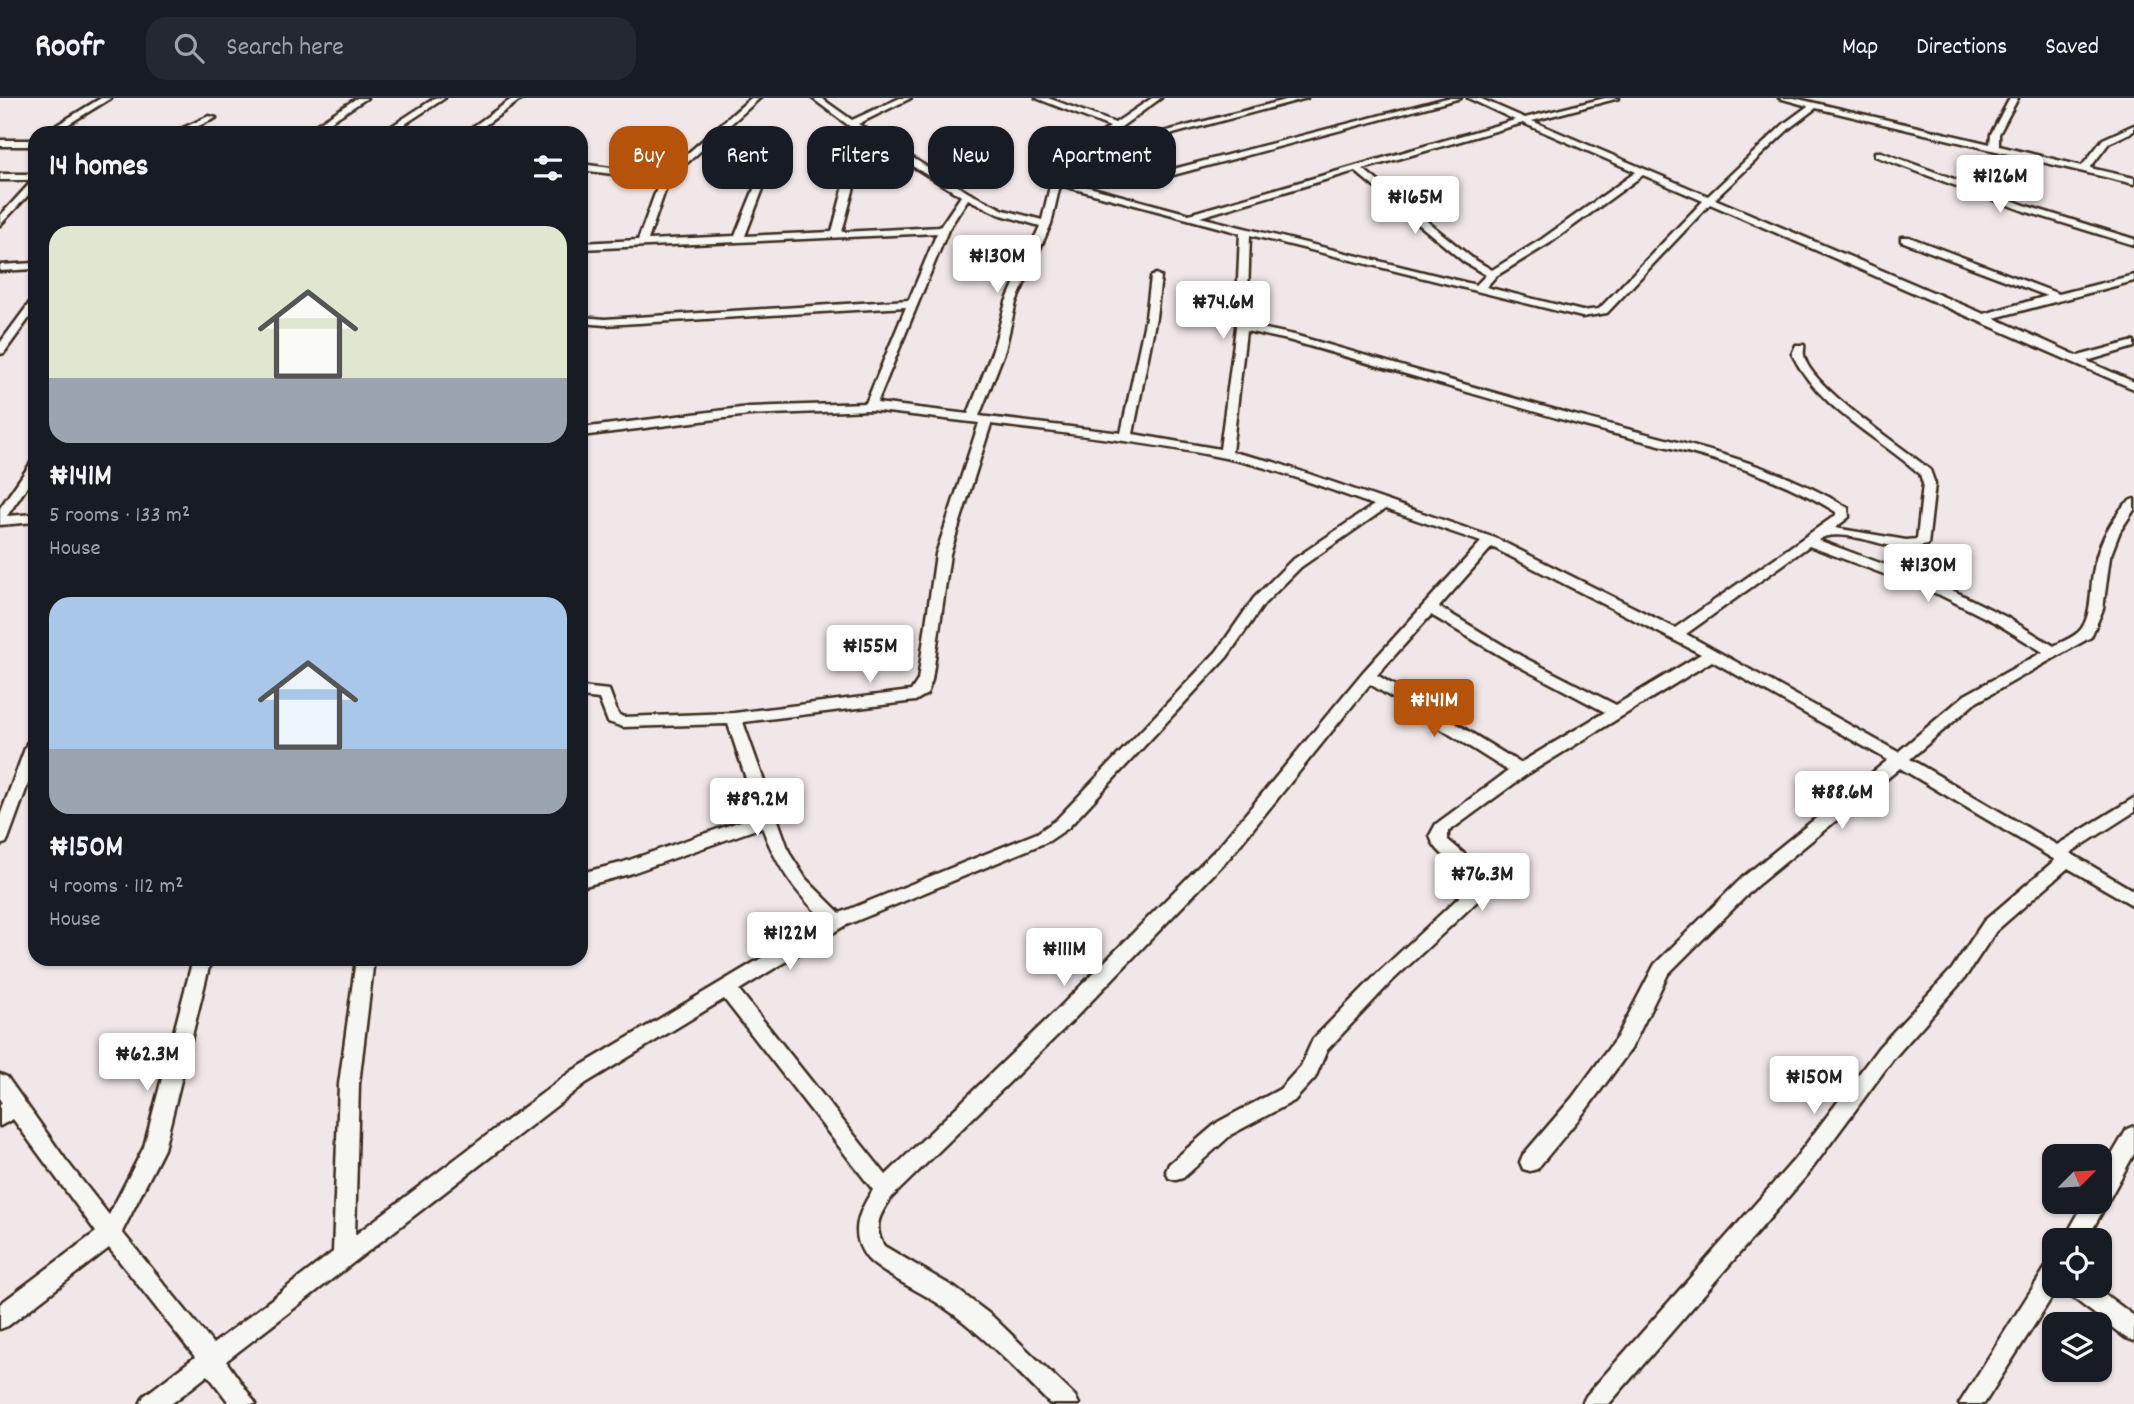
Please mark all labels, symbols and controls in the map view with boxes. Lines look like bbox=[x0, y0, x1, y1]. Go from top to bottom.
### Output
search box bbox=[146, 17, 636, 80]
text: Roofr bbox=[35, 25, 104, 72]
icon: search bbox=[170, 29, 208, 67]
text: Search here bbox=[226, 30, 344, 67]
text: Map bbox=[1842, 31, 1878, 65]
text: Directions bbox=[1916, 31, 2007, 65]
text: Saved bbox=[2045, 31, 2099, 65]
chip: Buy bbox=[609, 126, 688, 189]
chip: Rent bbox=[702, 126, 793, 189]
chip: Filters bbox=[807, 126, 914, 189]
chip: New bbox=[928, 126, 1014, 189]
chip: Apartment bbox=[1028, 126, 1176, 189]
text: 14 homes bbox=[49, 147, 148, 190]
icon: filters bbox=[529, 149, 567, 187]
pin: ₦126M bbox=[1951, 156, 2049, 215]
text: ₦126M bbox=[1973, 161, 2027, 194]
pin: ₦165M bbox=[1366, 176, 1464, 236]
text: ₦165M bbox=[1387, 182, 1443, 215]
pin: ₦130M bbox=[948, 236, 1046, 295]
text: ₦130M bbox=[969, 241, 1025, 274]
icon: home bbox=[245, 271, 371, 397]
pin: ₦74.6M bbox=[1166, 282, 1280, 341]
text: ₦74.6M bbox=[1192, 287, 1254, 320]
text: ₦141M bbox=[49, 457, 112, 500]
text: 5 rooms · 133 m² bbox=[49, 500, 190, 533]
text: House bbox=[49, 533, 101, 566]
pin: ₦130M bbox=[1879, 545, 1977, 604]
text: ₦130M bbox=[1900, 550, 1956, 583]
pin: ₦155M bbox=[821, 626, 919, 685]
text: ₦155M bbox=[843, 631, 897, 664]
icon: home bbox=[245, 642, 371, 768]
pin: ₦141M bbox=[1385, 680, 1483, 739]
text: ₦141M bbox=[1410, 685, 1458, 718]
pin: ₦88.6M bbox=[1785, 772, 1899, 831]
text: ₦88.6M bbox=[1811, 777, 1873, 810]
pin: ₦89.2M bbox=[700, 778, 814, 838]
text: ₦89.2M bbox=[726, 784, 788, 817]
text: ₦150M bbox=[49, 828, 123, 871]
pin: ₦76.3M bbox=[1425, 854, 1539, 913]
text: ₦76.3M bbox=[1451, 859, 1513, 892]
text: 4 rooms · 112 m² bbox=[49, 871, 184, 904]
text: House bbox=[49, 904, 101, 937]
pin: ₦122M bbox=[741, 912, 839, 972]
text: ₦122M bbox=[763, 918, 817, 951]
pin: ₦111M bbox=[1015, 928, 1113, 988]
text: ₦111M bbox=[1042, 934, 1086, 967]
pin: ₦62.3M bbox=[90, 1034, 204, 1093]
text: ₦62.3M bbox=[115, 1039, 179, 1072]
pin: ₦150M bbox=[1765, 1056, 1863, 1116]
text: ₦150M bbox=[1786, 1062, 1842, 1095]
north arrow bbox=[2042, 1144, 2112, 1214]
map controls bbox=[2042, 1144, 2112, 1382]
button: locate bbox=[2042, 1228, 2112, 1298]
button: layers bbox=[2042, 1312, 2112, 1382]

